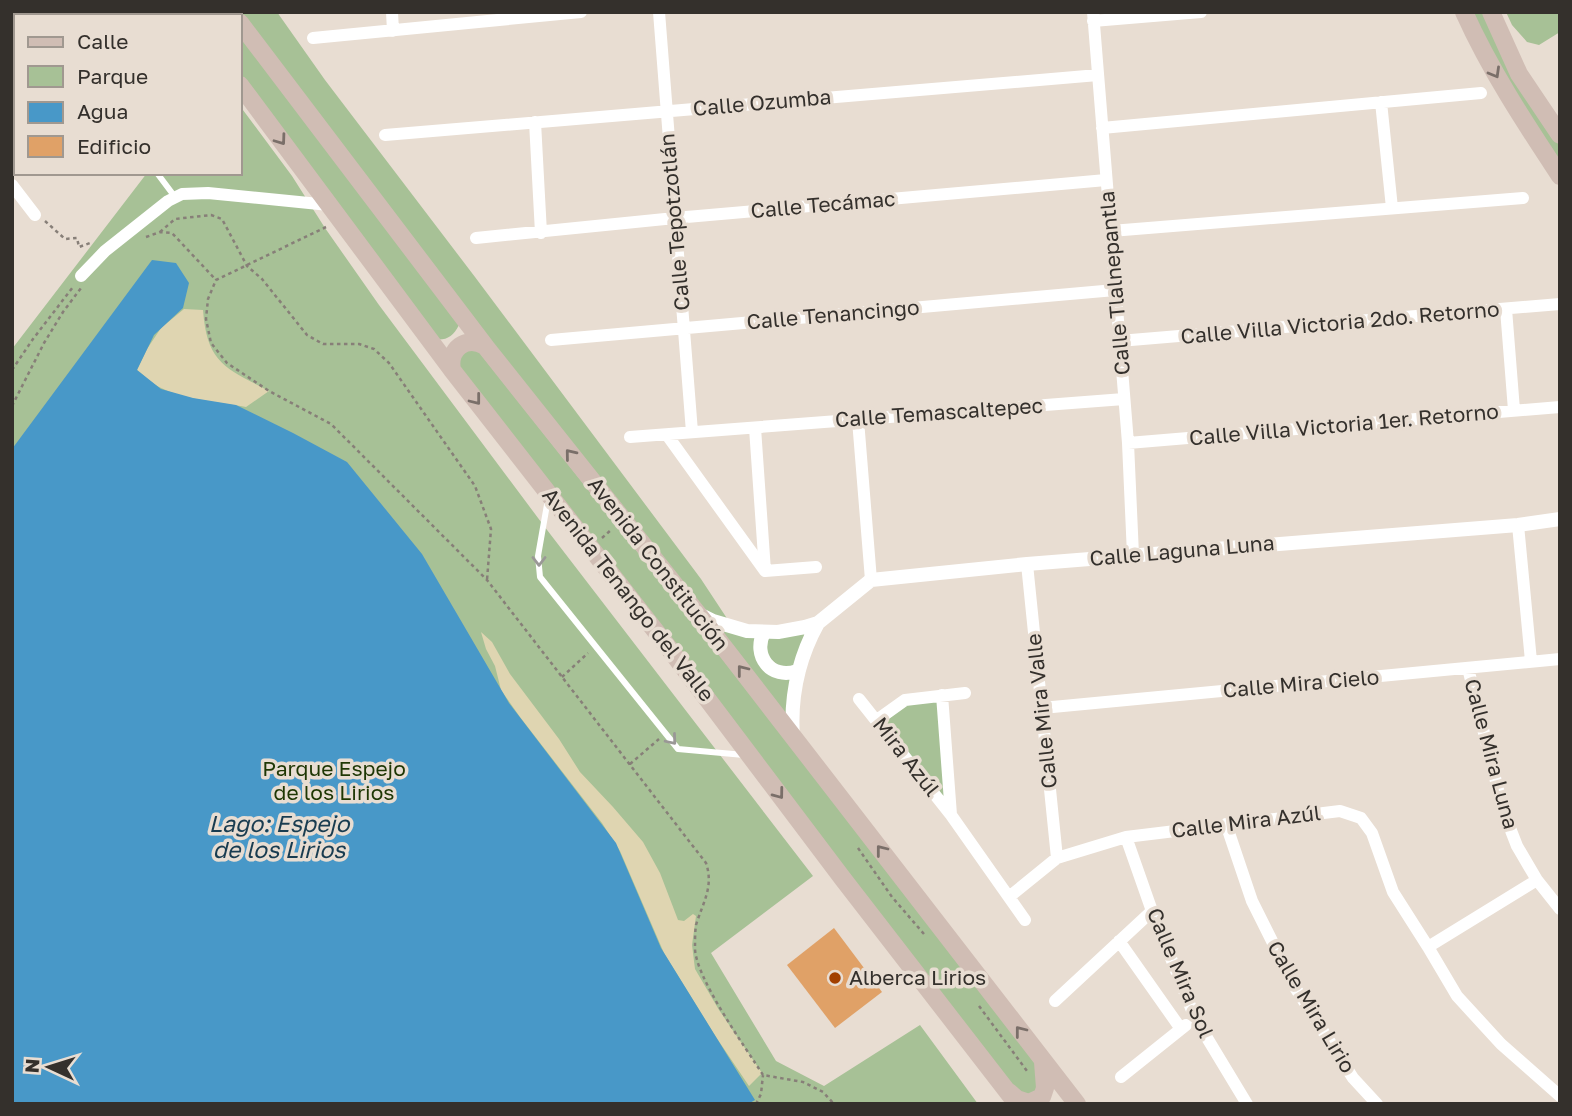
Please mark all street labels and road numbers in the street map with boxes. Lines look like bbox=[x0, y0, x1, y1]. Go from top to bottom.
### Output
street label: Calle Ozumba bbox=[692, 83, 832, 121]
street label: Calle Tepotzotlán bbox=[653, 132, 695, 312]
street label: Calle Tecámac bbox=[749, 185, 896, 223]
street label: Calle Tlalnepantla bbox=[1093, 190, 1135, 376]
street label: Calle Tenancingo bbox=[745, 294, 920, 335]
street label: Calle Villa Victoria 2do. Retorno bbox=[1179, 295, 1500, 349]
street label: Calle Temascaltepec bbox=[834, 392, 1044, 432]
street label: Calle Villa Victoria 1er. Retorno bbox=[1188, 398, 1500, 450]
street label: Avenida Constitución bbox=[583, 471, 735, 656]
street label: Avenida Tenango del Valle bbox=[537, 482, 720, 706]
street label: Calle Laguna Luna bbox=[1088, 529, 1275, 571]
street label: Calle Mira Valle bbox=[1020, 632, 1062, 790]
street label: Calle Mira Cielo bbox=[1222, 663, 1380, 703]
street label: Calle Mira Luna bbox=[1459, 676, 1525, 832]
street label: Mira Azúl bbox=[868, 712, 946, 801]
street label: Calle Mira Azúl bbox=[1170, 799, 1322, 843]
street label: Calle Mira Sol bbox=[1142, 904, 1220, 1041]
street label: Calle Mira Lirio bbox=[1262, 936, 1362, 1077]

